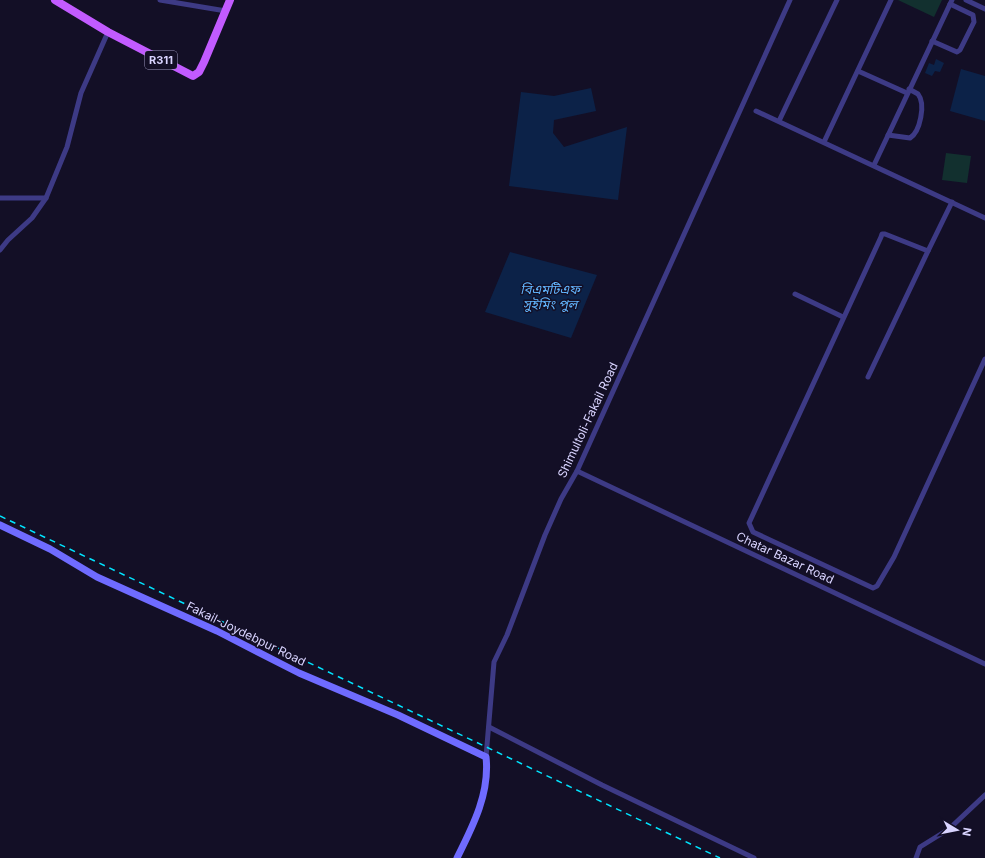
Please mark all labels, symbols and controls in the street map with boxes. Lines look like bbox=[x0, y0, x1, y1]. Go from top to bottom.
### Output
road number: R311 bbox=[145, 51, 177, 69]
water label: বিএমটিএফ সুইমিং পুল bbox=[520, 281, 582, 312]
street label: Shimultoli-Fakail Road bbox=[554, 360, 621, 480]
street label: Chatar Bazar Road bbox=[734, 528, 836, 587]
street label: Fakail-Joydebpur Road bbox=[184, 598, 308, 669]
north arrow bbox=[937, 810, 977, 850]
text: N bbox=[959, 826, 974, 837]

